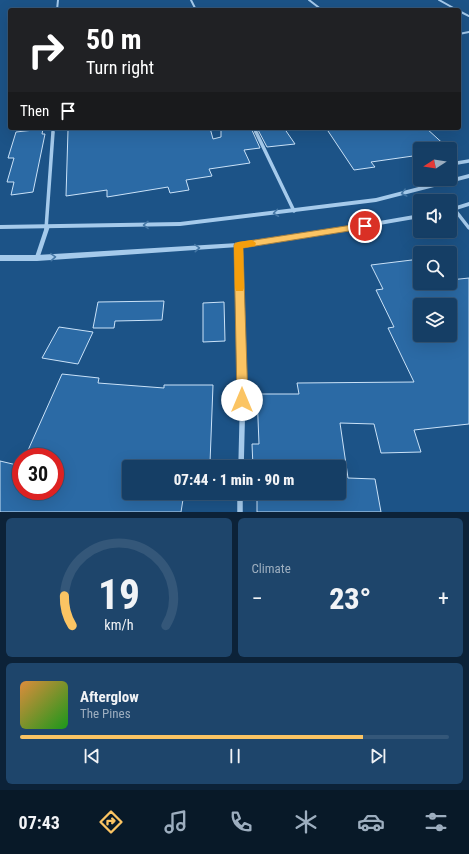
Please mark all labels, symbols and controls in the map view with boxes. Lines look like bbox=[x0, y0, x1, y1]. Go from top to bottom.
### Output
text: 50 m bbox=[86, 23, 142, 56]
icon: right bbox=[20, 24, 72, 76]
text: Turn right bbox=[86, 57, 154, 78]
icon: arrive bbox=[57, 100, 79, 122]
text: Then bbox=[20, 102, 49, 120]
north arrow bbox=[413, 142, 457, 186]
map controls bbox=[413, 142, 457, 342]
one-way arrow bbox=[401, 189, 407, 197]
button: sound bbox=[413, 194, 457, 238]
one-way arrow bbox=[273, 208, 279, 217]
pin bbox=[348, 209, 382, 243]
icon: arrive bbox=[354, 215, 376, 237]
one-way arrow bbox=[143, 221, 149, 229]
one-way arrow bbox=[194, 243, 200, 252]
button: search bbox=[413, 246, 457, 290]
one-way arrow bbox=[50, 252, 56, 261]
button: layers bbox=[413, 298, 457, 342]
position arrow bbox=[221, 379, 263, 421]
speed limit sign: 30 bbox=[12, 448, 64, 500]
text: 07:44 · 1 min · 90 m bbox=[174, 471, 294, 489]
text: Climate bbox=[252, 561, 291, 576]
text: 19 bbox=[98, 569, 140, 618]
text: 23° bbox=[329, 581, 371, 616]
text: − bbox=[252, 586, 263, 611]
text: + bbox=[438, 586, 449, 611]
text: km/h bbox=[104, 616, 133, 632]
text: Afterglow bbox=[80, 688, 139, 706]
text: The Pines bbox=[80, 706, 131, 721]
icon: previous bbox=[81, 745, 103, 767]
icon: pause bbox=[224, 745, 246, 767]
icon: next bbox=[367, 745, 389, 767]
icon: directions bbox=[97, 808, 125, 836]
icon: music bbox=[162, 808, 190, 836]
icon: phone bbox=[227, 808, 255, 836]
icon: climate bbox=[292, 808, 320, 836]
icon: car bbox=[357, 808, 385, 836]
icon: filters bbox=[422, 808, 450, 836]
text: 07:43 bbox=[19, 812, 60, 833]

